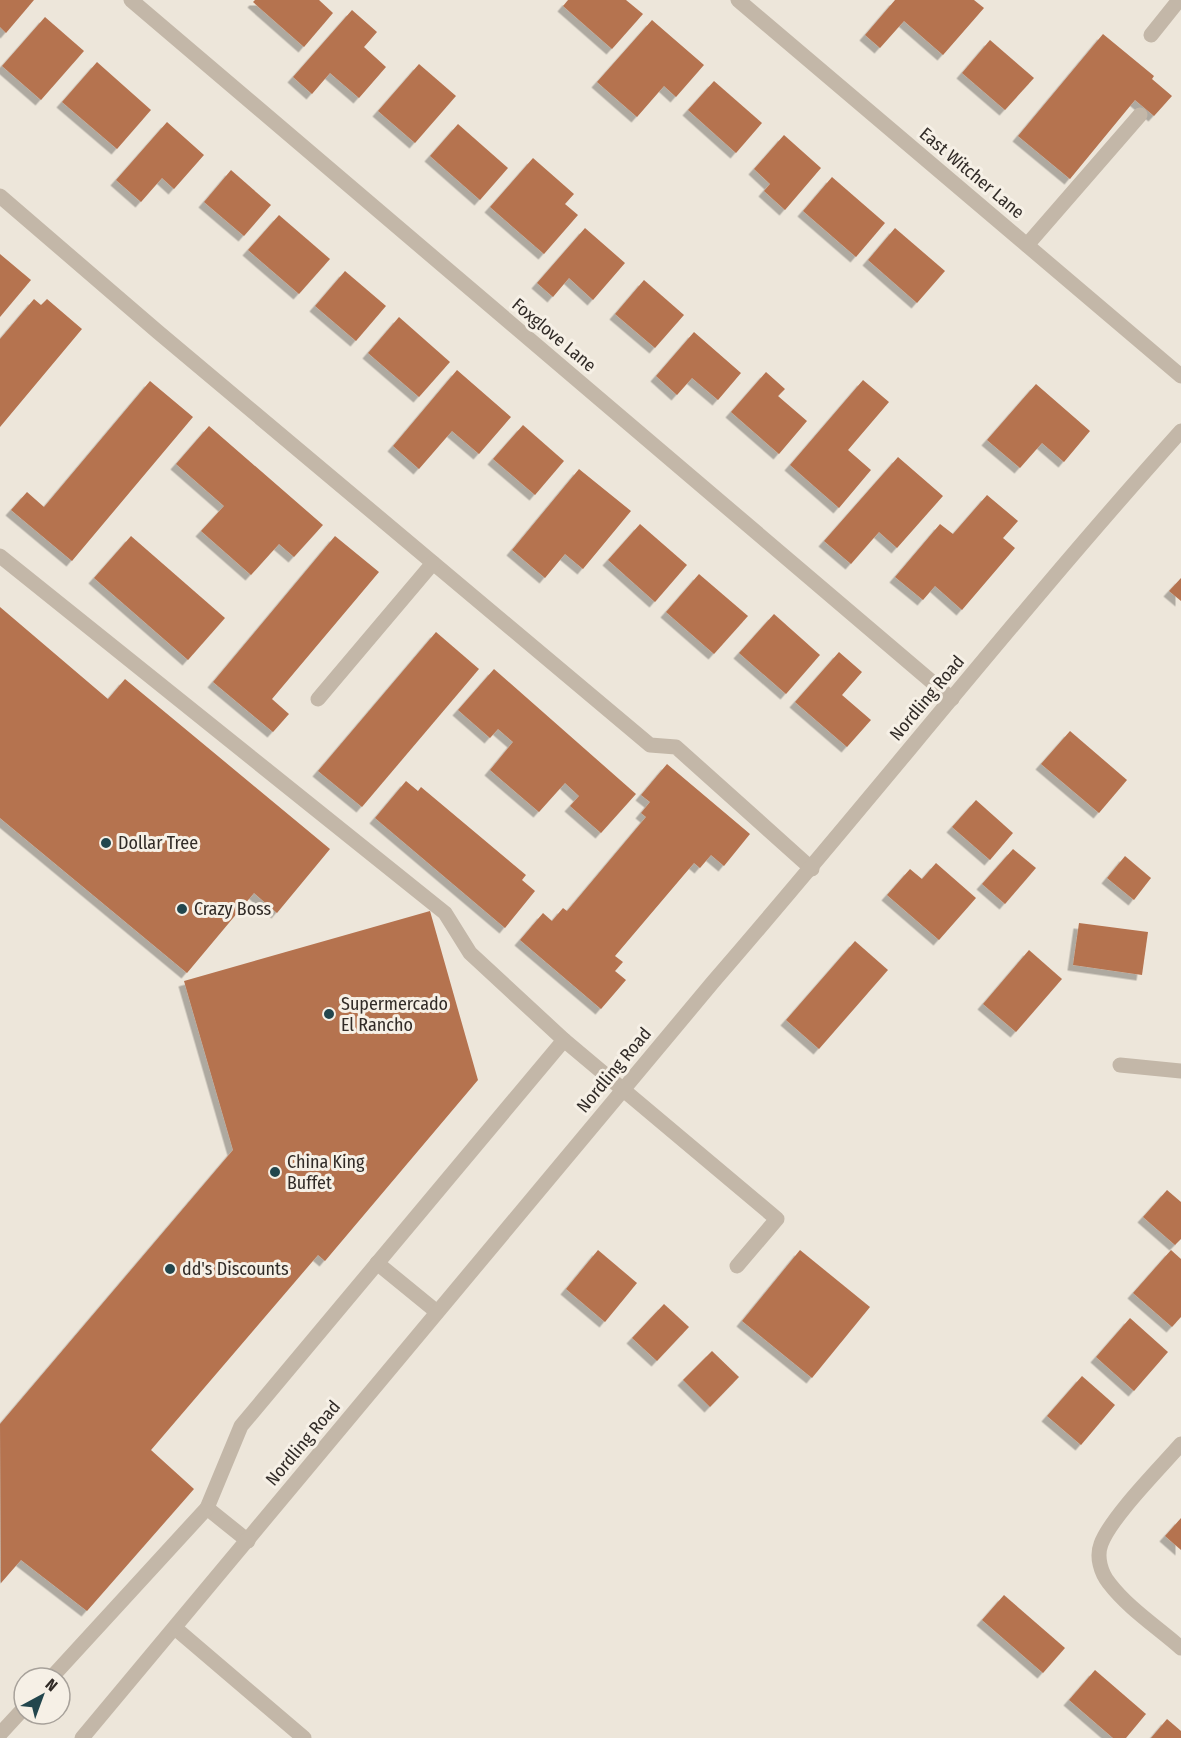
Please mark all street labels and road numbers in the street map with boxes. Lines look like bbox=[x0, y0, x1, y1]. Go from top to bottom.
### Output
street label: East Witcher Lane bbox=[915, 123, 1029, 223]
street label: Foxglove Lane bbox=[507, 293, 601, 377]
street label: Nordling Road bbox=[885, 651, 969, 745]
street label: Nordling Road bbox=[572, 1023, 656, 1117]
street label: Nordling Road bbox=[261, 1396, 345, 1490]

